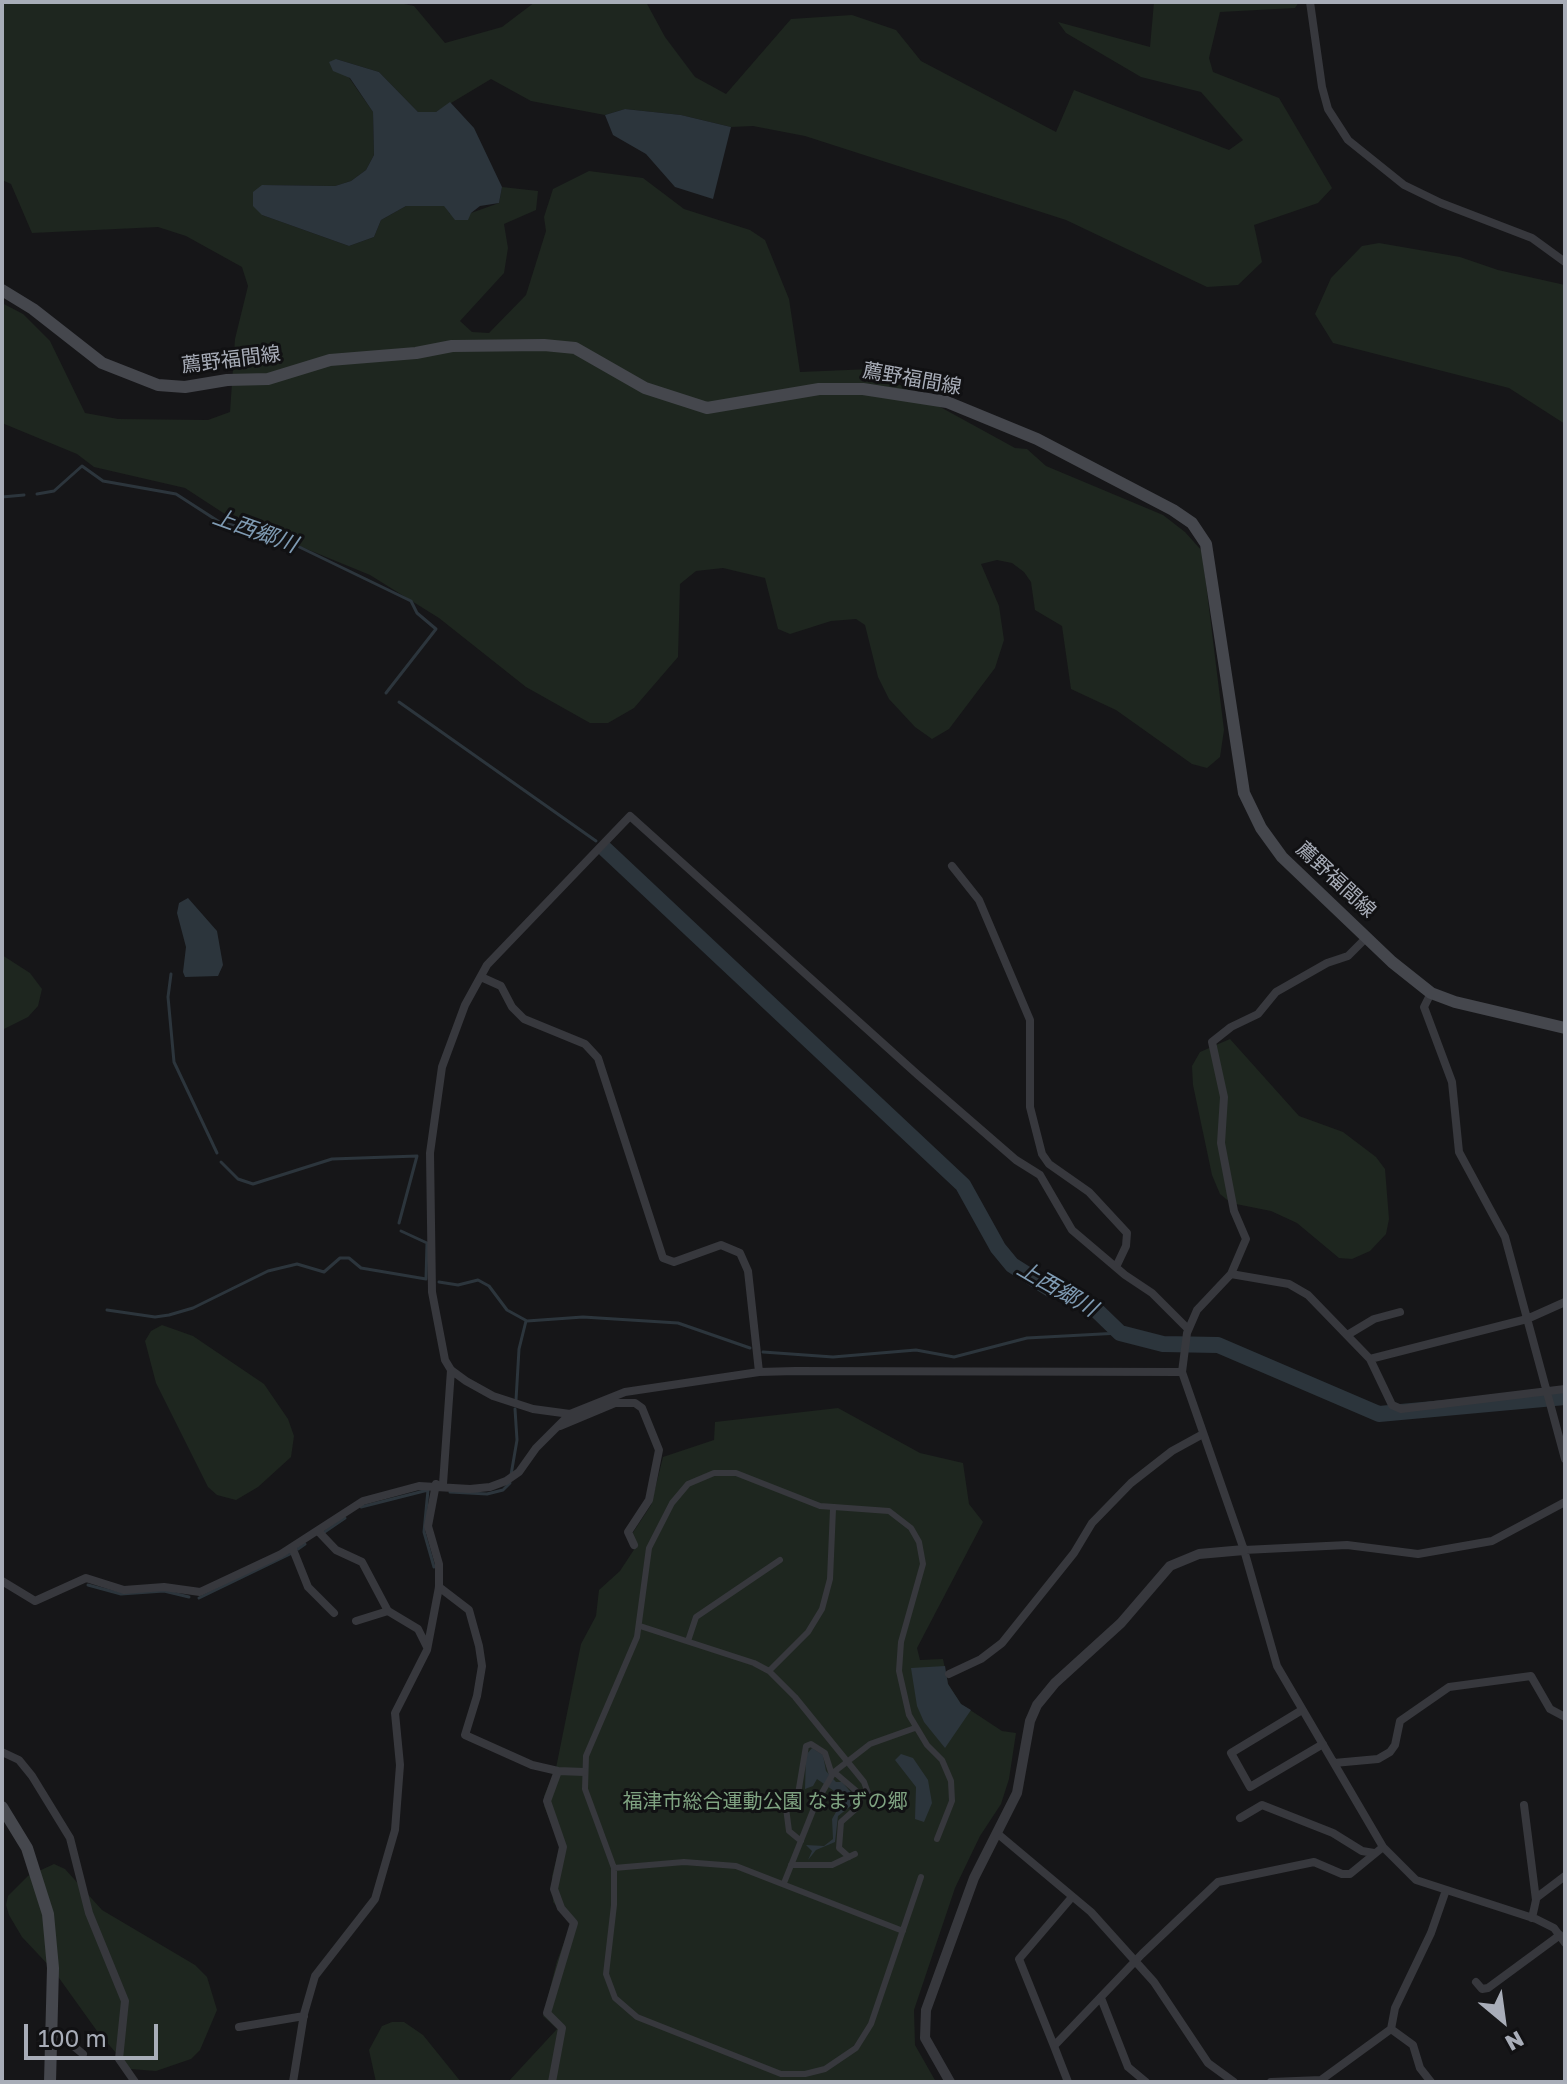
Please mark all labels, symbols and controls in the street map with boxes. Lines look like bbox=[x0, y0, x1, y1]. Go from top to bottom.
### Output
street label: 薦野福間線 bbox=[180, 342, 282, 378]
street label: 薦野福間線 bbox=[861, 358, 963, 400]
water label: 上西郷川 bbox=[209, 504, 301, 558]
street label: 薦野福間線 bbox=[1291, 837, 1381, 923]
water label: 上西郷川 bbox=[1012, 1256, 1102, 1322]
park label: 福津市総合運動公園 なまずの郷 bbox=[623, 1790, 907, 1814]
north arrow bbox=[1463, 1980, 1543, 2060]
scale bar bbox=[28, 2008, 162, 2058]
text: 100 m bbox=[38, 2023, 107, 2052]
text: N bbox=[1501, 2026, 1529, 2057]

